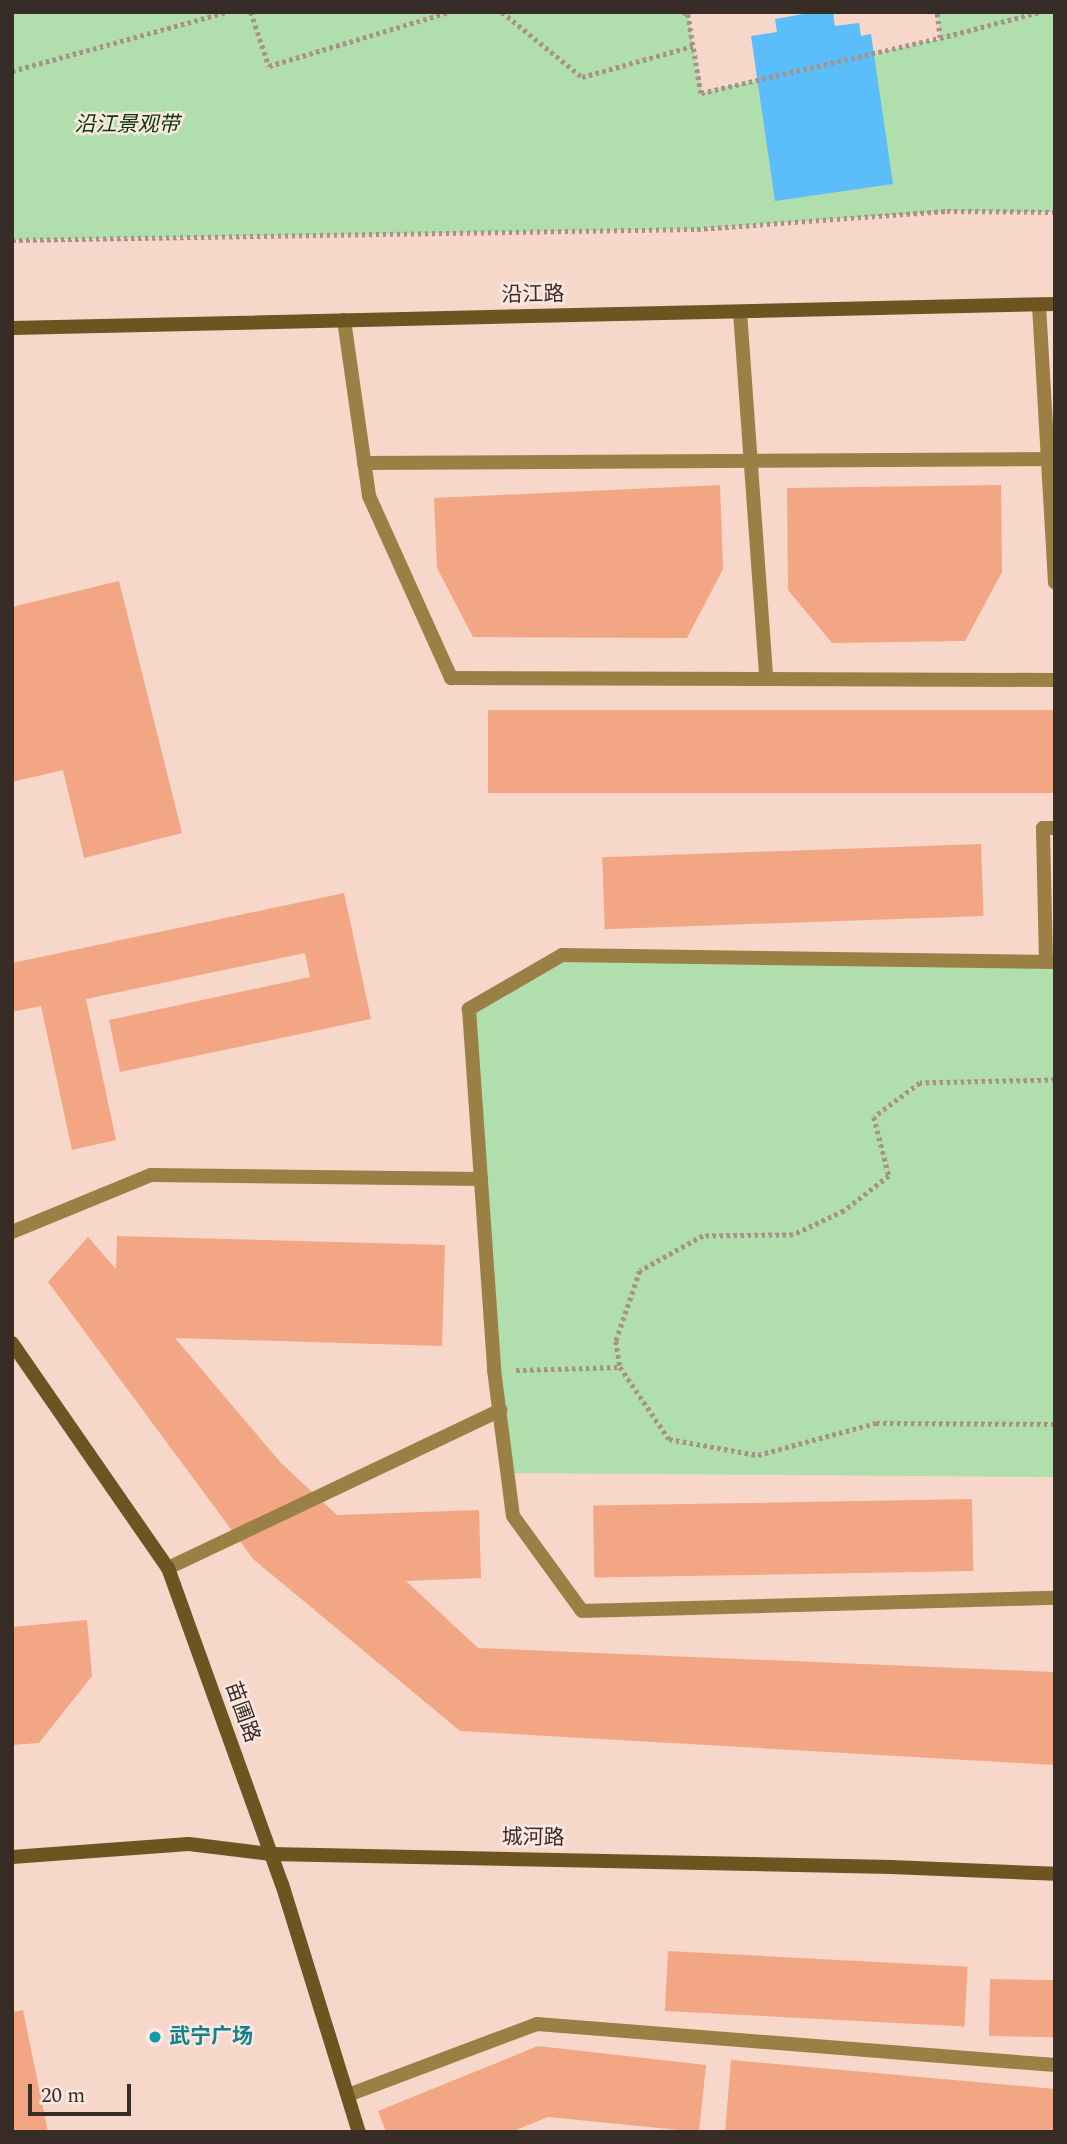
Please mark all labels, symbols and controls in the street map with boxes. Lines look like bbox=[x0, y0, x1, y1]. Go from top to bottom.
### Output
park label: 沿江景观带 bbox=[75, 112, 179, 138]
street label: 沿江路 bbox=[501, 282, 565, 308]
street label: 苗圃路 bbox=[219, 1678, 265, 1746]
street label: 城河路 bbox=[501, 1825, 565, 1851]
place label: 武宁广场 bbox=[169, 2024, 253, 2050]
marker: 武宁广场 bbox=[147, 2029, 163, 2045]
scale bar bbox=[32, 2070, 135, 2114]
text: 20 m bbox=[41, 2080, 85, 2112]

